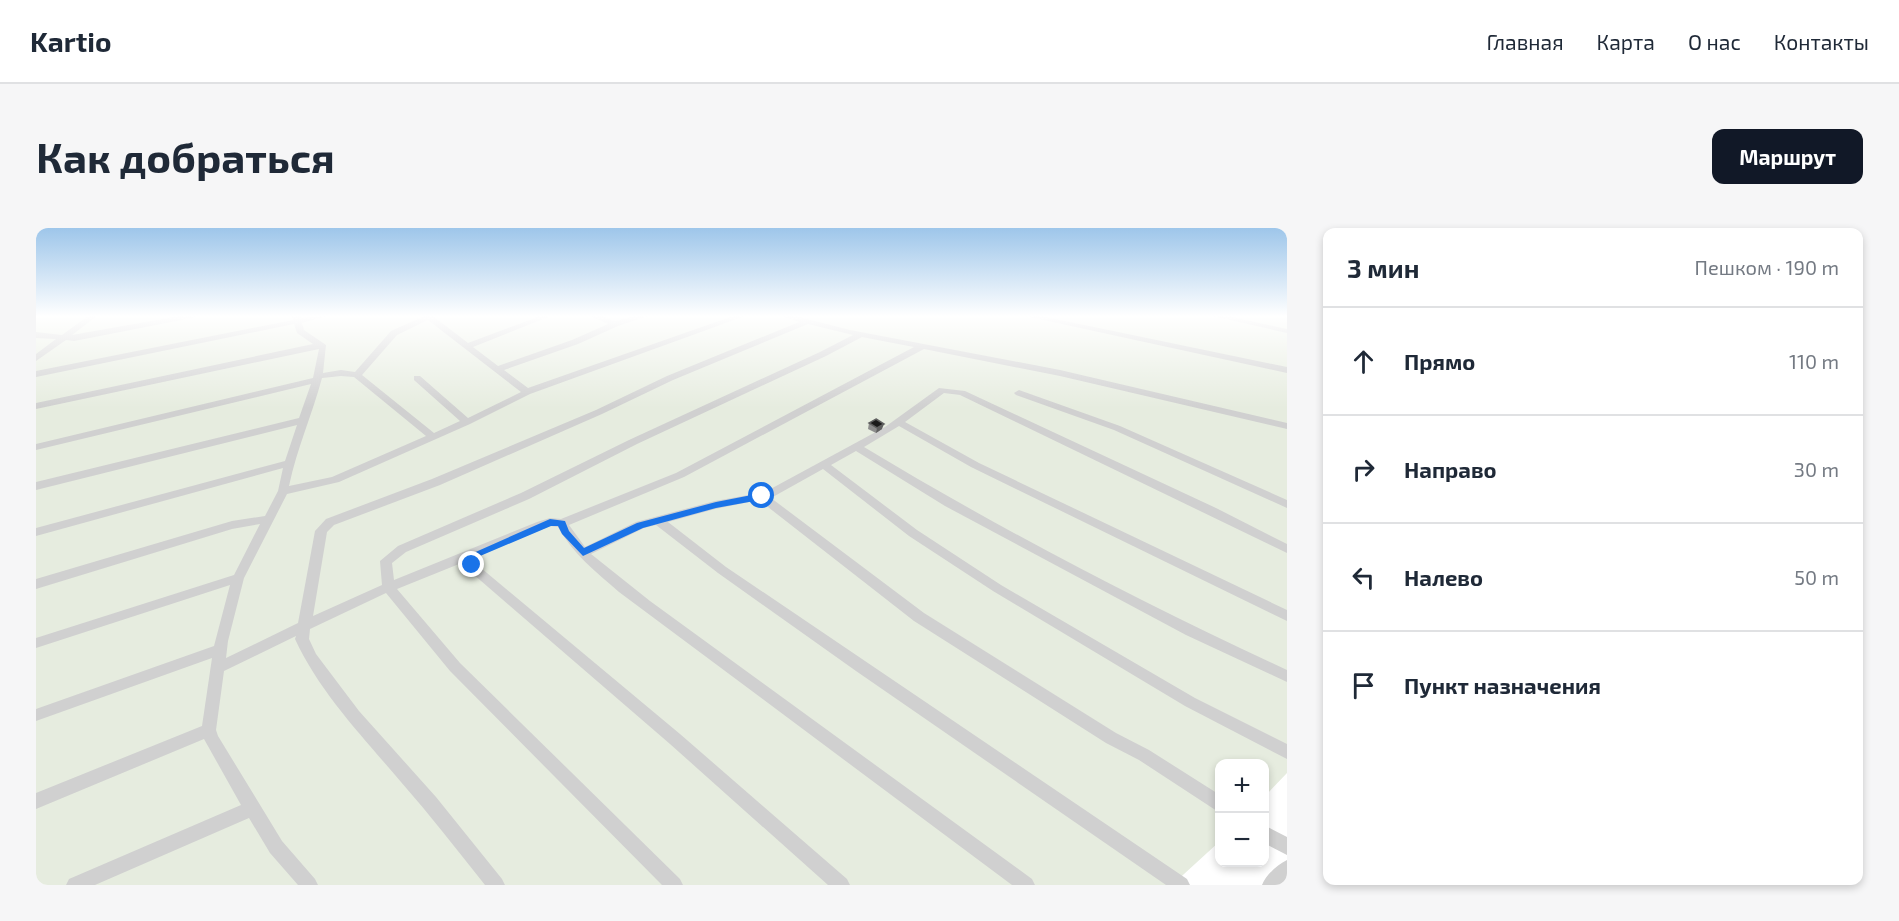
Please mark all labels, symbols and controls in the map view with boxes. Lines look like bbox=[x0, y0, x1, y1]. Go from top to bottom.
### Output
text: Kartio bbox=[30, 24, 111, 58]
text: Главная bbox=[1487, 29, 1564, 54]
text: Карта bbox=[1597, 29, 1655, 54]
text: О нас bbox=[1688, 29, 1741, 54]
text: Контакты bbox=[1774, 29, 1869, 54]
button: Маршрут bbox=[1712, 129, 1863, 184]
text: Как добраться bbox=[36, 131, 335, 181]
text: 3 мин bbox=[1347, 252, 1419, 283]
text: Пешком · 190 m bbox=[1695, 255, 1839, 279]
icon: ahead bbox=[1347, 345, 1380, 378]
text: Прямо bbox=[1404, 348, 1475, 374]
text: 110 m bbox=[1789, 349, 1839, 373]
icon: right bbox=[1347, 453, 1380, 486]
text: Направо bbox=[1404, 456, 1497, 482]
text: 30 m bbox=[1794, 457, 1839, 481]
route start bbox=[748, 482, 774, 508]
route end bbox=[458, 551, 484, 577]
icon: left bbox=[1347, 561, 1380, 594]
text: Налево bbox=[1404, 564, 1483, 590]
text: 50 m bbox=[1794, 565, 1839, 589]
icon: arrive bbox=[1347, 669, 1380, 702]
text: Пункт назначения bbox=[1404, 672, 1601, 698]
map controls bbox=[1215, 759, 1269, 867]
button: + bbox=[1215, 759, 1269, 813]
button: − bbox=[1215, 813, 1269, 867]

